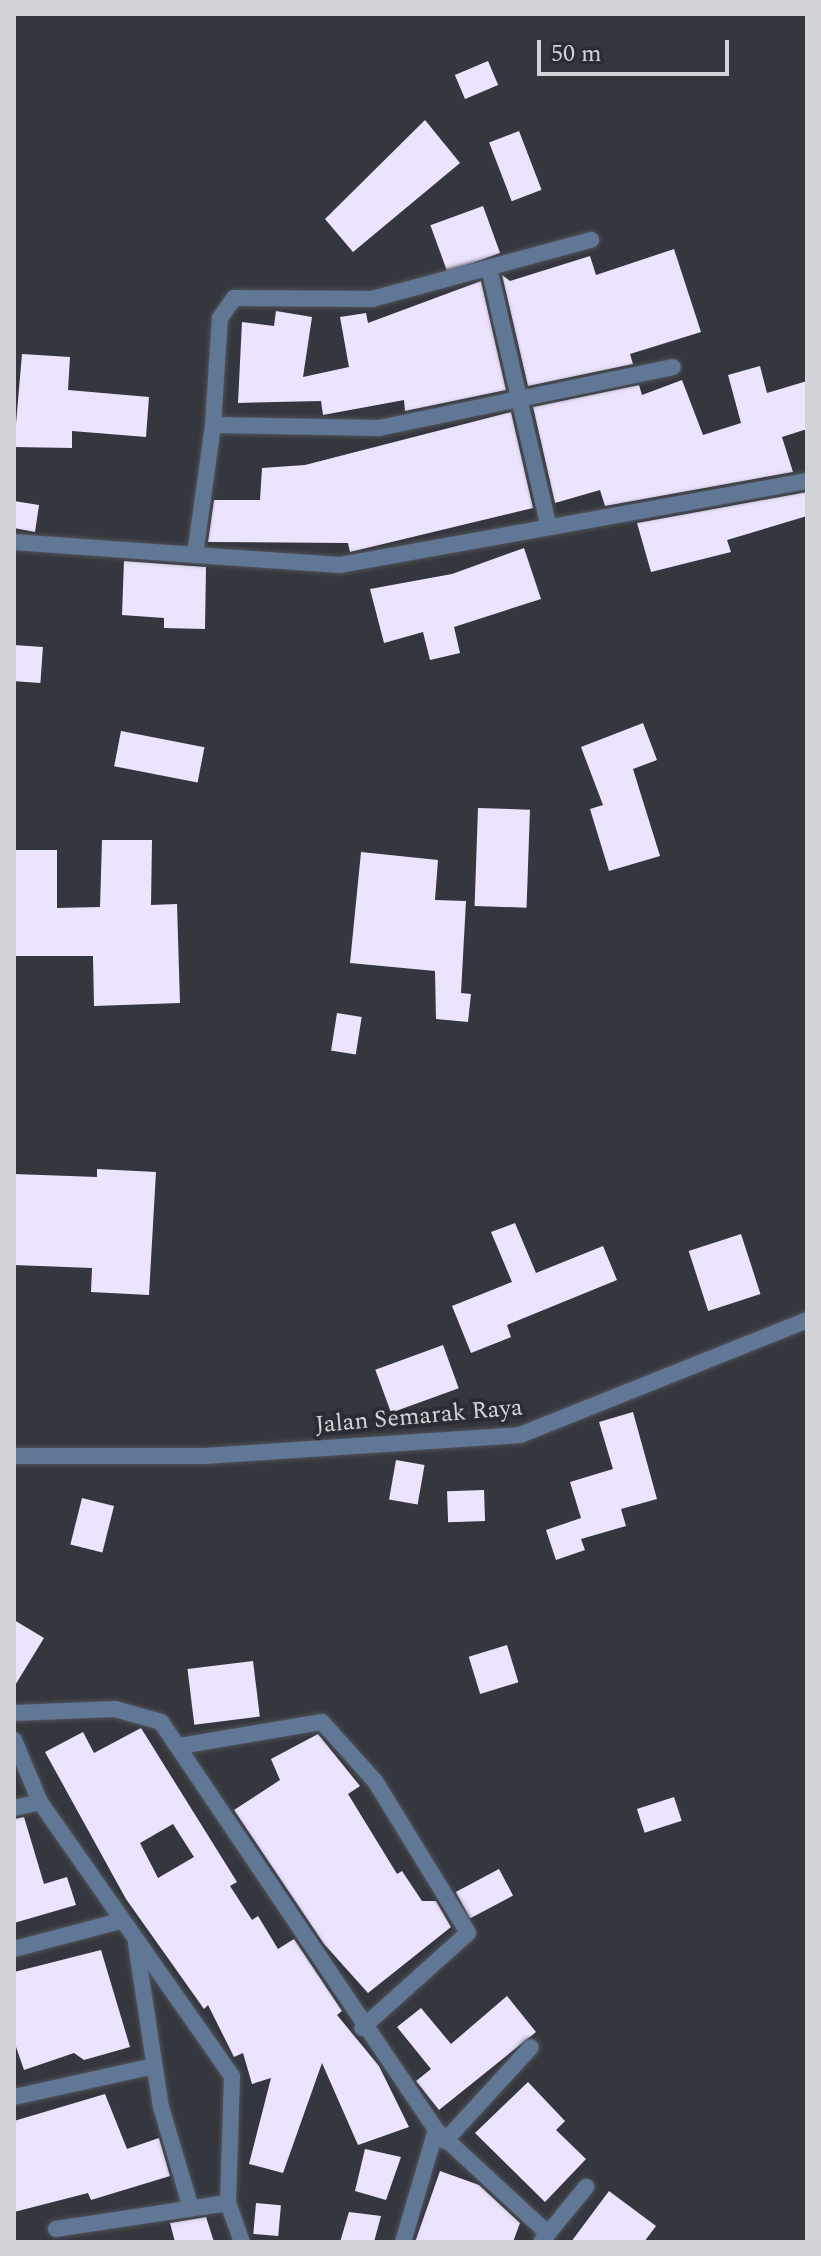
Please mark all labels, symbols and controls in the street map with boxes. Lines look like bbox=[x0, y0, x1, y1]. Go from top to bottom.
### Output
scale bar bbox=[541, 24, 733, 74]
text: 50 m bbox=[551, 36, 602, 72]
street label: Jalan Semarak Raya bbox=[314, 1394, 524, 1440]

